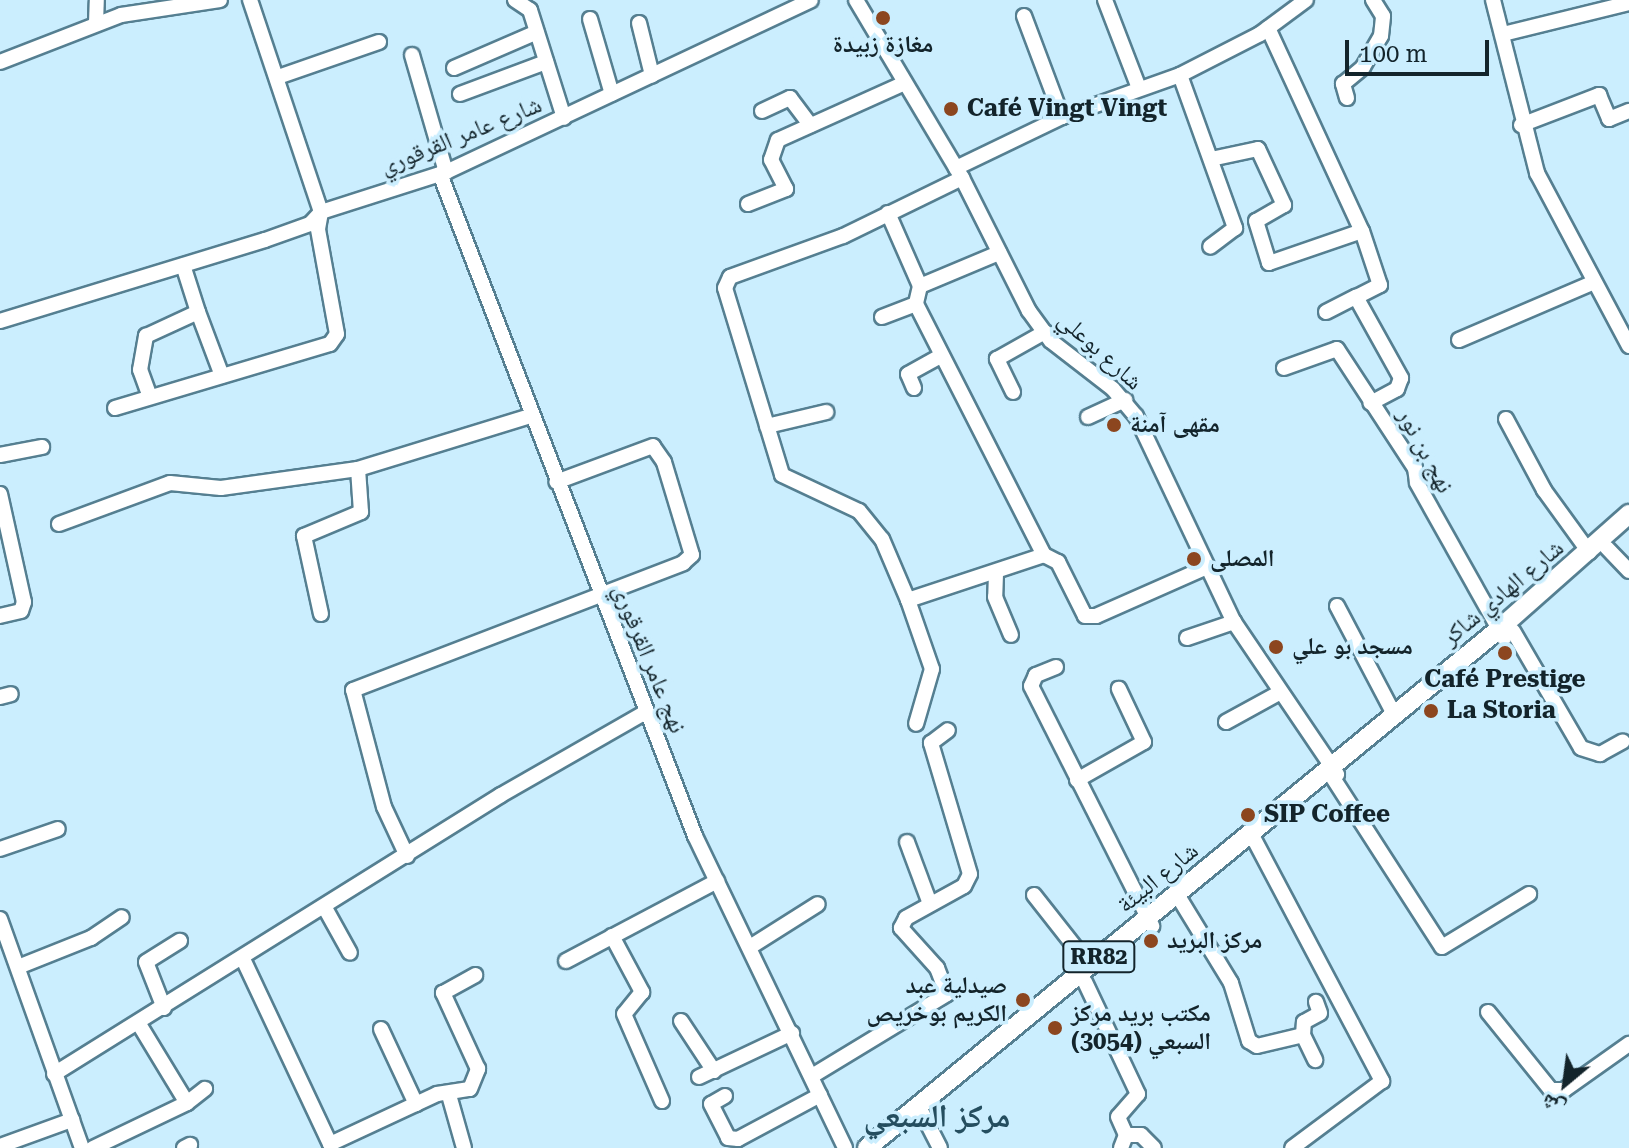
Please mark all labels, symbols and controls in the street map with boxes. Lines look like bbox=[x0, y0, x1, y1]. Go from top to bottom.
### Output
marker: مغازة زبيدة bbox=[874, 9, 892, 27]
scale bar bbox=[1349, 24, 1493, 74]
place label: مغازة زبيدة bbox=[833, 31, 933, 59]
text: 100 m bbox=[1359, 40, 1427, 68]
street label: شارع عامر القرقوري bbox=[376, 90, 546, 182]
place label: Café Vingt Vingt bbox=[967, 95, 1167, 123]
marker: Café Vingt Vingt bbox=[942, 100, 960, 118]
street label: شارع بوعلي bbox=[1052, 305, 1148, 397]
street label: نهج بن نور bbox=[1391, 404, 1459, 498]
place label: مقهى آمنة bbox=[1130, 411, 1220, 439]
marker: مقهى آمنة bbox=[1105, 416, 1123, 434]
street label: شارع الهادي شاكر bbox=[1436, 534, 1570, 652]
place label: المصلى bbox=[1210, 545, 1275, 573]
marker: المصلى bbox=[1185, 550, 1203, 568]
street label: نهج عامر القرقوري bbox=[606, 580, 692, 738]
place label: مسجد بو علي bbox=[1292, 633, 1413, 661]
marker: مسجد بو علي bbox=[1267, 638, 1285, 656]
marker: Café Prestige bbox=[1496, 644, 1514, 662]
place label: Café Prestige bbox=[1424, 666, 1586, 694]
place label: La Storia bbox=[1447, 697, 1556, 725]
marker: La Storia bbox=[1422, 702, 1440, 720]
place label: SIP Coffee bbox=[1264, 801, 1390, 829]
marker: SIP Coffee bbox=[1239, 806, 1257, 824]
street label: شارع البيئة bbox=[1112, 837, 1204, 919]
place label: مركز البريد bbox=[1167, 927, 1262, 955]
marker: مركز البريد bbox=[1142, 932, 1160, 950]
road number: RR82 bbox=[1061, 939, 1137, 975]
place label: صيدلية عبد الكريم بوخريص bbox=[867, 972, 1007, 1028]
marker: صيدلية عبد الكريم بوخريص bbox=[1014, 991, 1032, 1009]
place label: مكتب بريد مركز السبعي (3054) bbox=[1071, 1000, 1211, 1056]
marker: مكتب بريد مركز السبعي (3054) bbox=[1046, 1019, 1064, 1037]
north arrow bbox=[1525, 1044, 1605, 1124]
text: ش bbox=[1537, 1089, 1569, 1122]
district label: مركز السبعي bbox=[864, 1097, 1010, 1135]

